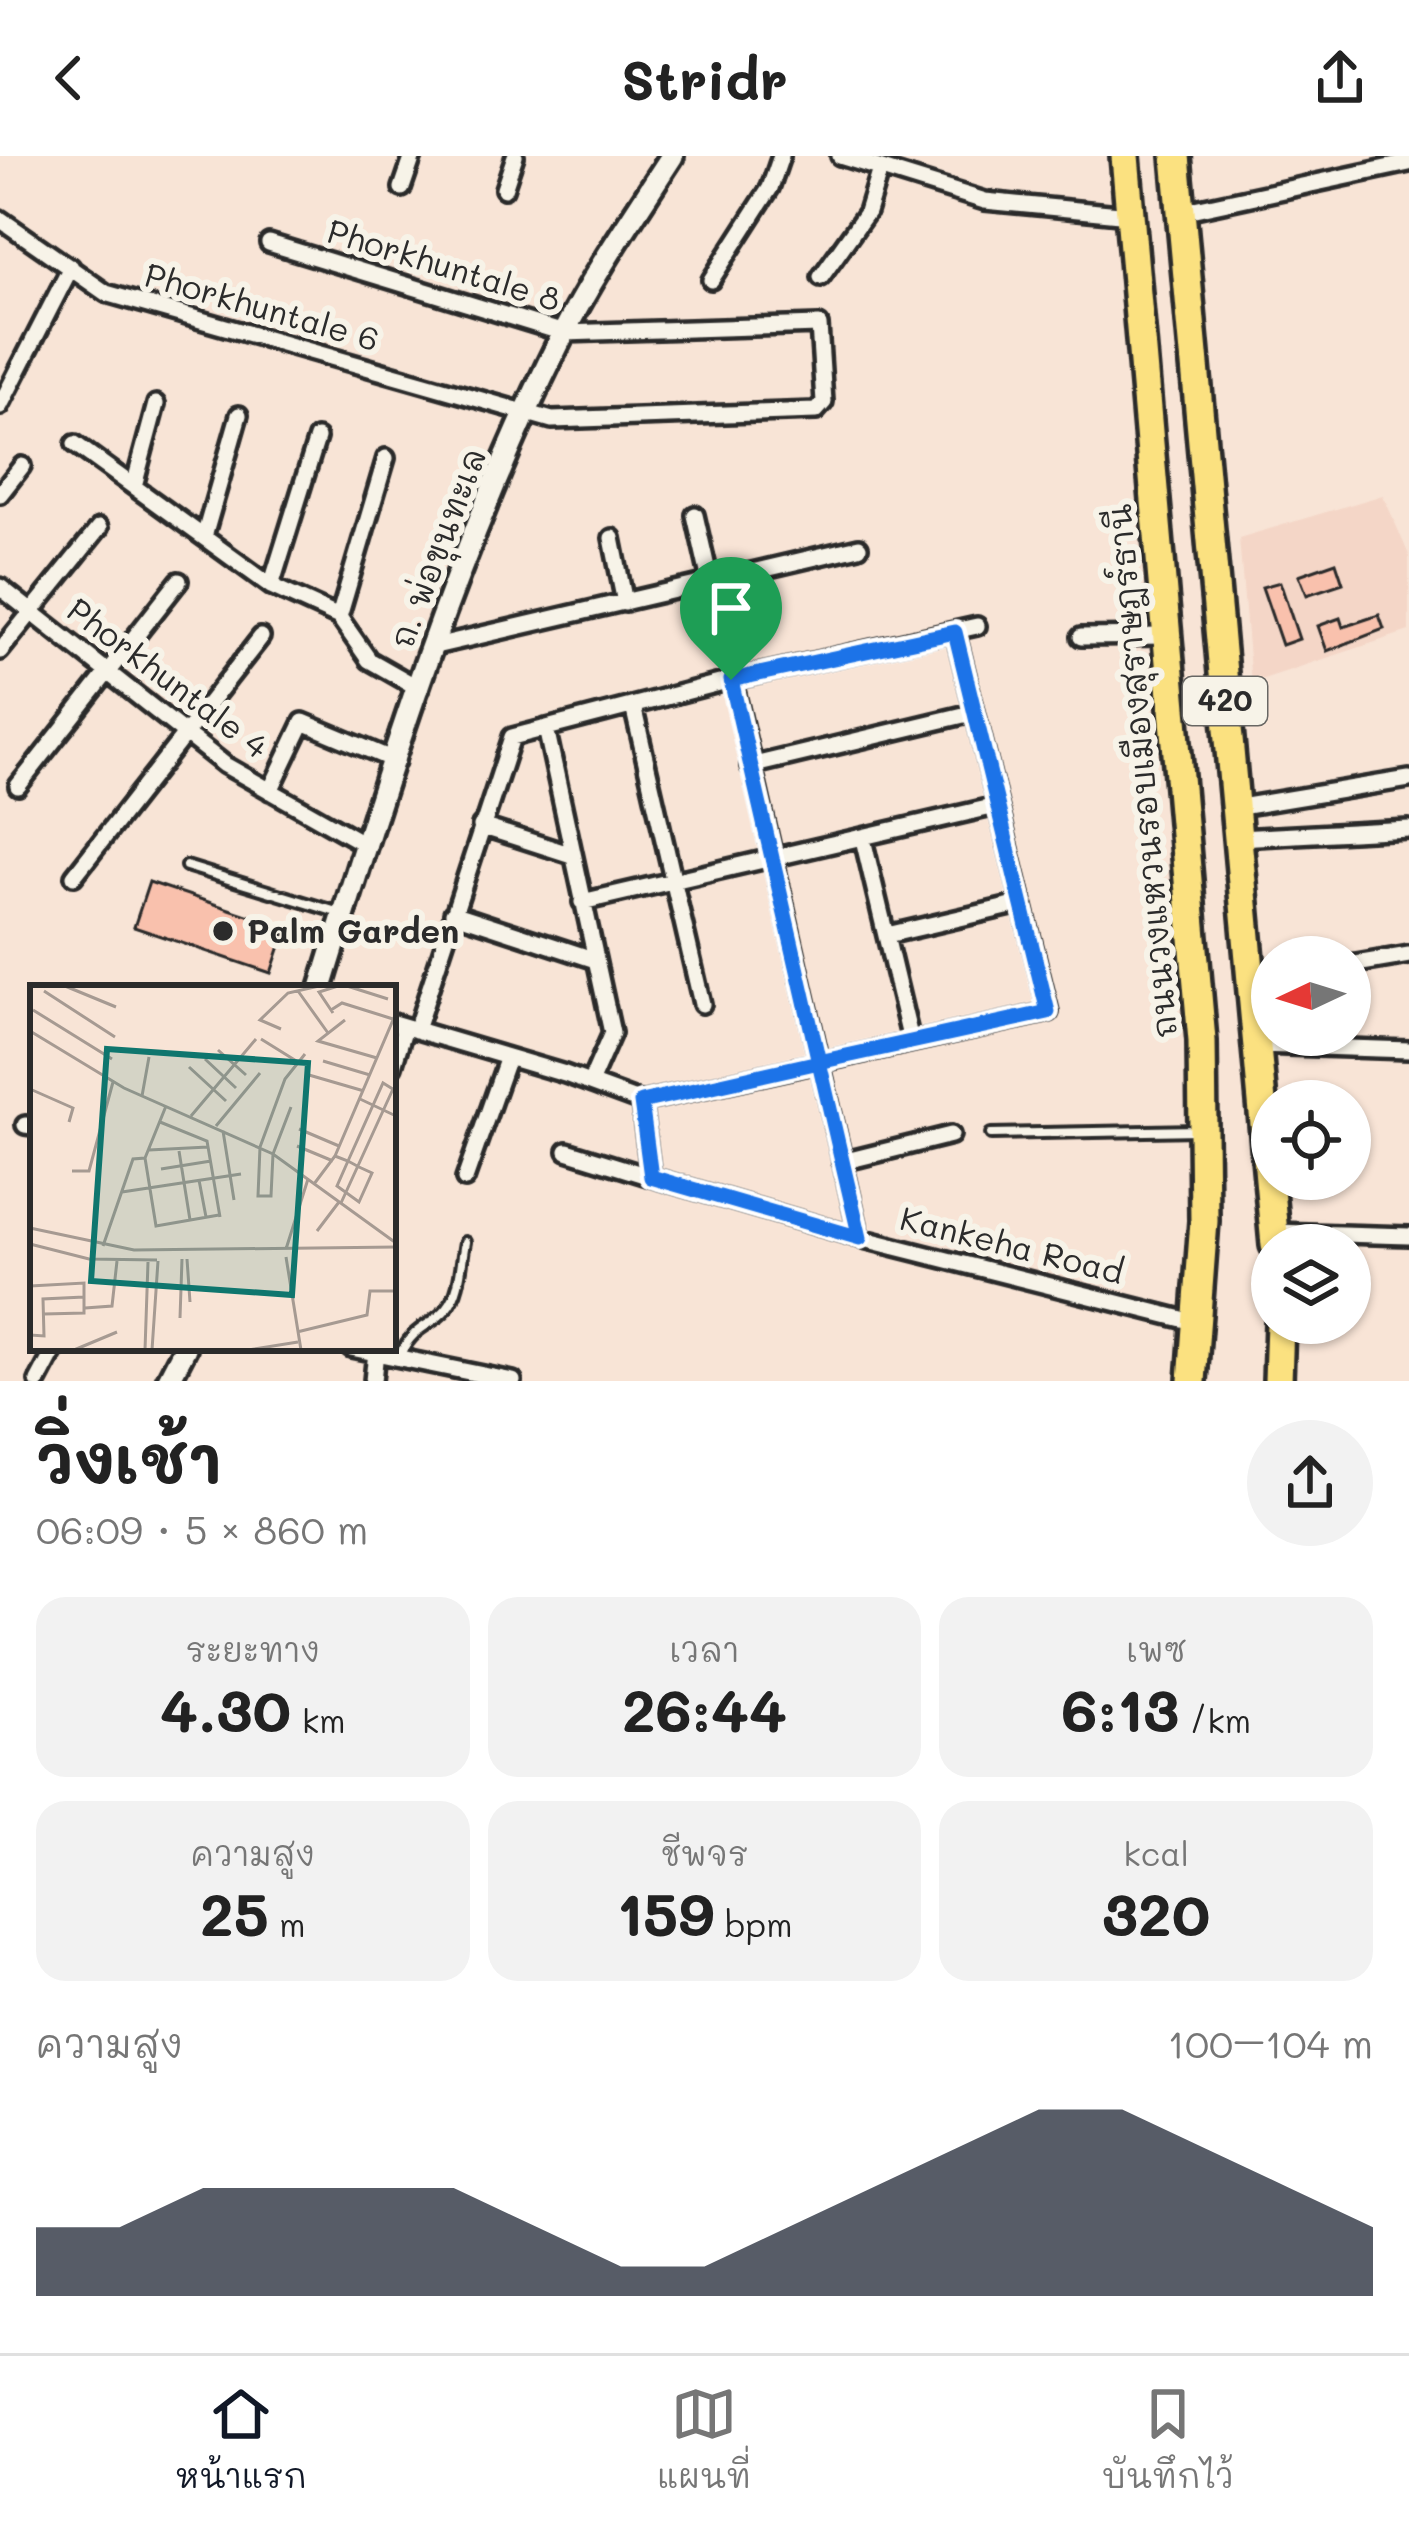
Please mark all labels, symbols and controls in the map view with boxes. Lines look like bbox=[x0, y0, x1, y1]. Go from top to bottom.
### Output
text: Stridr bbox=[621, 43, 788, 114]
icon: back bbox=[36, 45, 102, 111]
icon: share bbox=[1307, 45, 1373, 111]
street label: Phorkhuntale 8 bbox=[323, 208, 566, 319]
street label: Phorkhuntale 6 bbox=[140, 252, 384, 360]
street label: ถ. พ่อขุนทะเล bbox=[379, 441, 499, 656]
street label: ถนนวงแหวนรอบเมืองสุราษฎร์ธานี bbox=[1096, 502, 1190, 1040]
pin bbox=[680, 557, 782, 680]
icon: arrive bbox=[698, 575, 764, 641]
street label: Phorkhuntale 4 bbox=[60, 587, 279, 767]
road number: 420 bbox=[1183, 677, 1267, 725]
place label: Palm Garden bbox=[247, 908, 459, 951]
marker: Palm Garden bbox=[210, 918, 236, 944]
north arrow bbox=[1251, 936, 1371, 1056]
map controls bbox=[1251, 936, 1371, 1344]
inset map bbox=[30, 985, 396, 1351]
button: locate bbox=[1251, 1080, 1371, 1200]
street label: Kankeha Road bbox=[896, 1195, 1129, 1292]
button: layers bbox=[1251, 1224, 1371, 1344]
text: วิ่งเช้า bbox=[36, 1415, 222, 1501]
button: share bbox=[1247, 1420, 1373, 1546]
text: 06:09 · 5 × 860 m bbox=[36, 1503, 368, 1554]
text: ระยะทาง bbox=[186, 1627, 320, 1670]
text: เวลา bbox=[669, 1627, 739, 1670]
text: เพซ bbox=[1126, 1627, 1186, 1670]
text: 4.30 bbox=[160, 1670, 291, 1748]
text: 26:44 bbox=[622, 1670, 787, 1748]
text: 6:13 bbox=[1061, 1670, 1179, 1748]
text: km bbox=[291, 1698, 346, 1741]
text: /km bbox=[1179, 1698, 1251, 1741]
text: ความสูง bbox=[191, 1831, 315, 1874]
text: ชีพจร bbox=[661, 1831, 748, 1874]
text: kcal bbox=[1123, 1831, 1189, 1874]
text: 25 bbox=[200, 1874, 269, 1952]
text: 159 bbox=[617, 1874, 714, 1952]
text: 320 bbox=[1102, 1874, 1210, 1952]
text: m bbox=[269, 1902, 306, 1945]
text: bpm bbox=[714, 1902, 792, 1945]
text: ความสูง bbox=[36, 2017, 183, 2068]
text: 100–104 m bbox=[1168, 2017, 1373, 2068]
tab: หน้าแรก bbox=[175, 2381, 307, 2496]
tab: แผนที่ bbox=[657, 2381, 751, 2496]
tab: บันทึกไว้ bbox=[1101, 2381, 1234, 2496]

